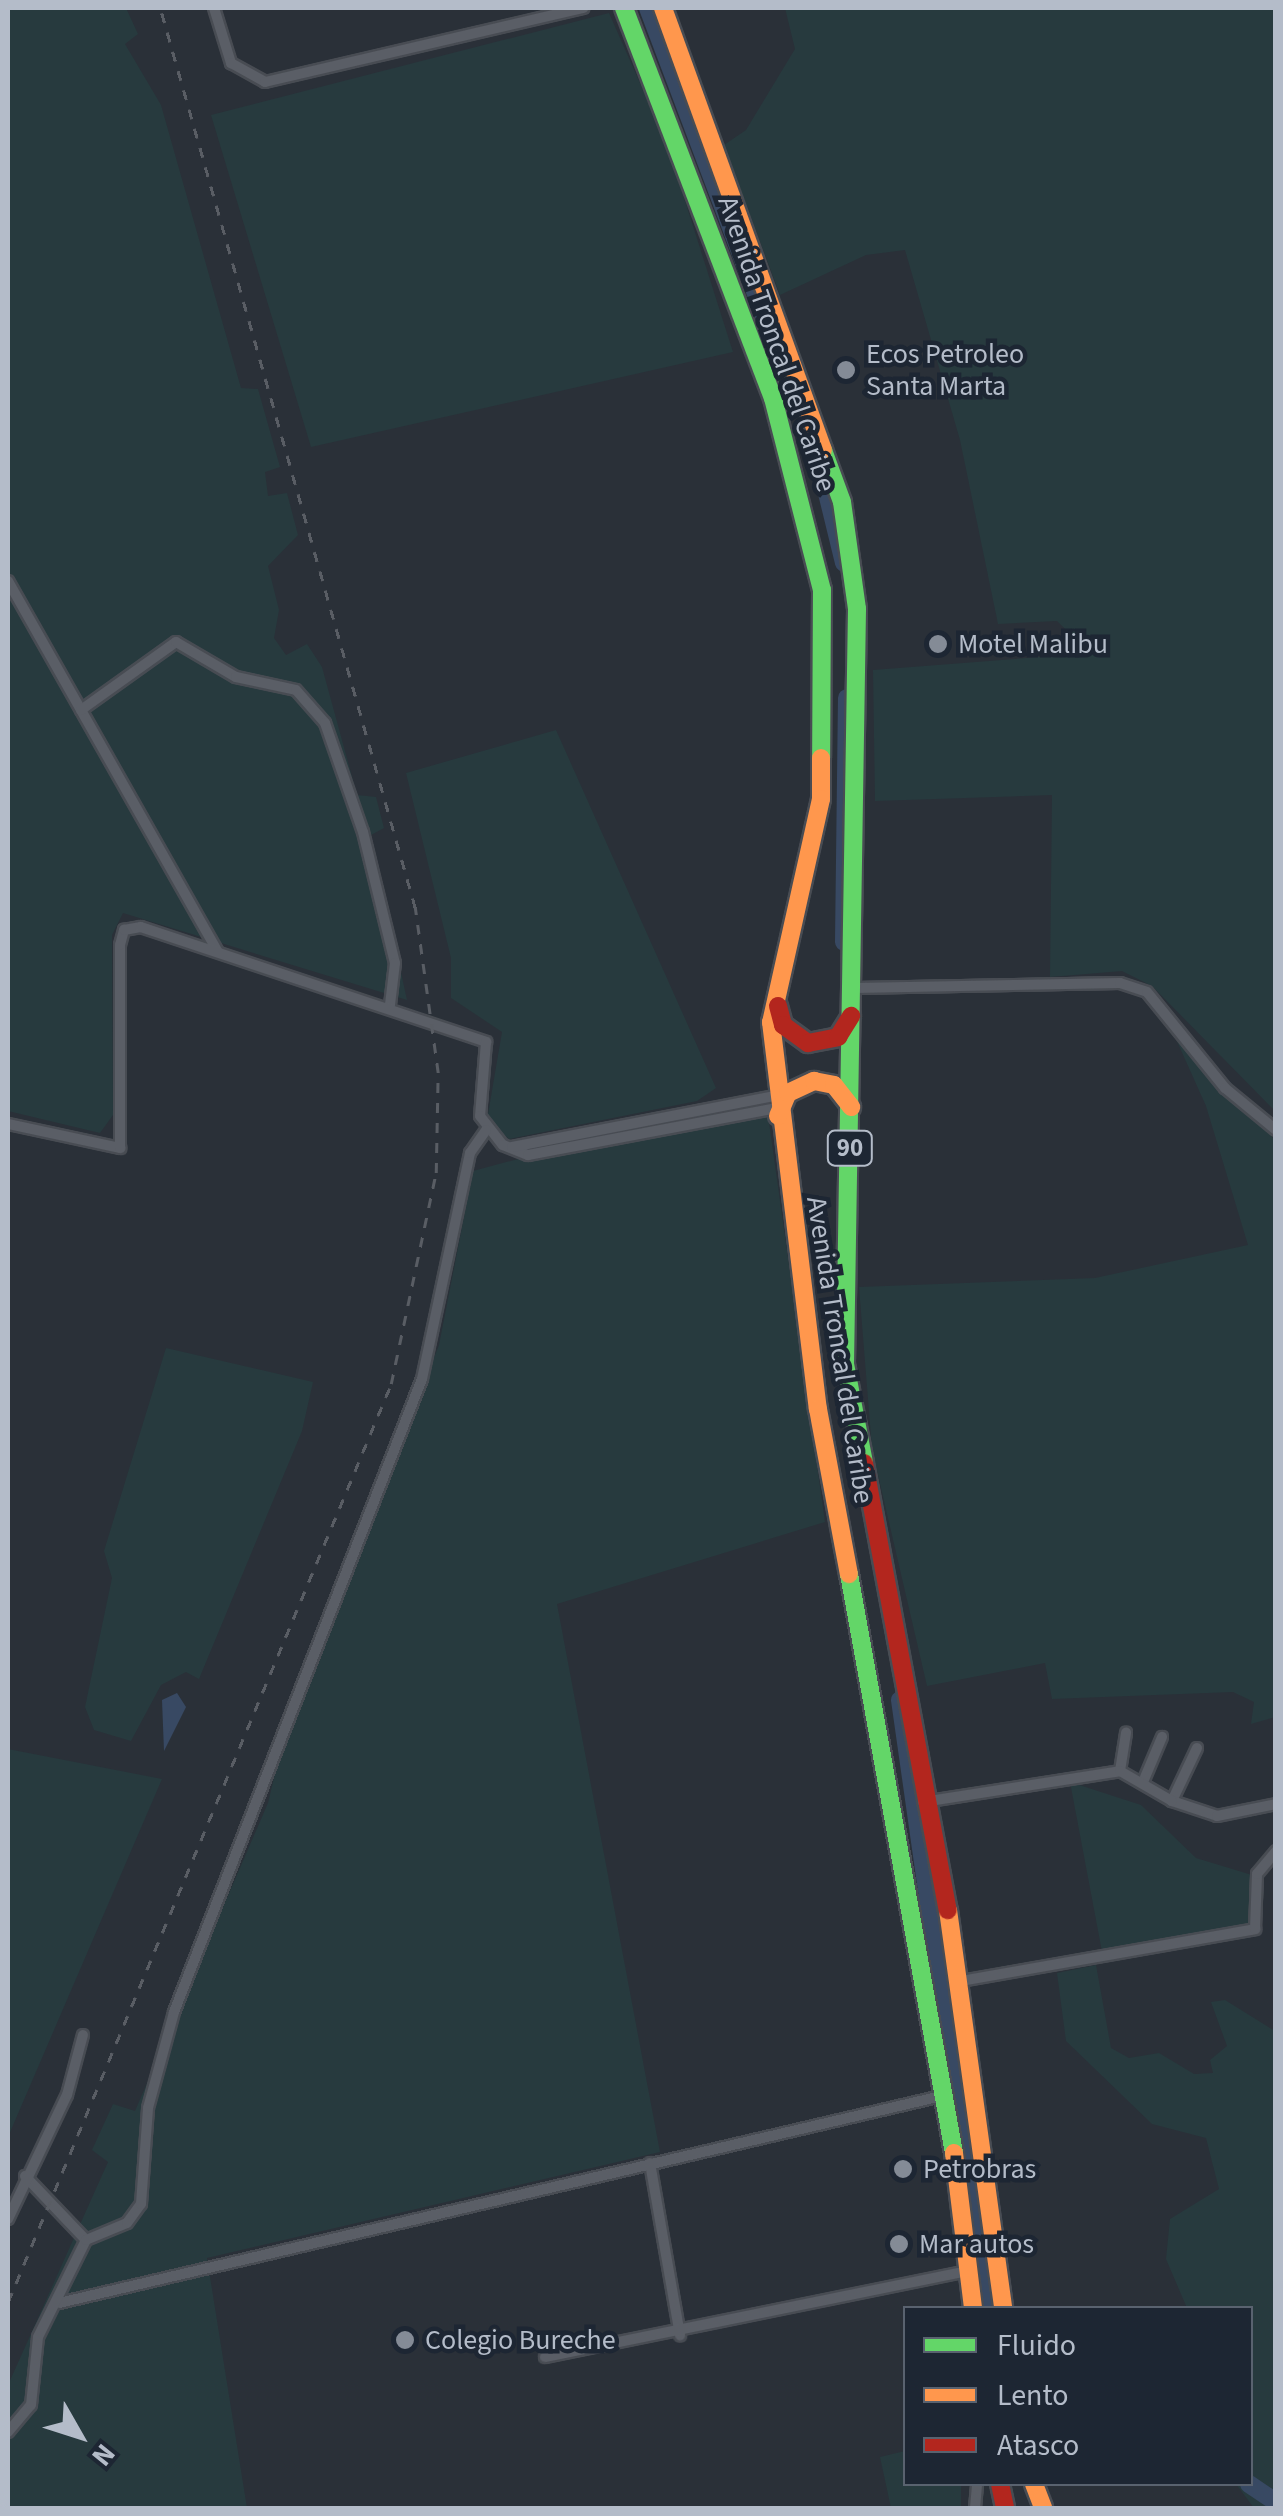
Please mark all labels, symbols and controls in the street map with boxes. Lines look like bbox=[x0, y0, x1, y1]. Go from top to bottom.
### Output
street label: Avenida Troncal del Caribe bbox=[711, 192, 843, 496]
place label: Ecos Petroleo Santa Marta bbox=[866, 337, 1024, 403]
marker: Ecos Petroleo Santa Marta bbox=[835, 359, 857, 381]
place label: Motel Malibu bbox=[958, 627, 1108, 661]
marker: Motel Malibu bbox=[927, 633, 949, 655]
road number: 90 bbox=[825, 1128, 875, 1168]
street label: Avenida Troncal del Caribe bbox=[799, 1194, 881, 1506]
place label: Petrobras bbox=[923, 2152, 1036, 2186]
marker: Petrobras bbox=[892, 2158, 914, 2180]
place label: Mar autos bbox=[919, 2227, 1034, 2261]
marker: Mar autos bbox=[888, 2233, 910, 2255]
legend bbox=[903, 2306, 1253, 2486]
place label: Colegio Bureche bbox=[425, 2323, 616, 2357]
text: Fluido bbox=[997, 2324, 1076, 2367]
marker: Colegio Bureche bbox=[394, 2329, 416, 2351]
text: Lento bbox=[997, 2374, 1069, 2417]
north arrow bbox=[30, 2386, 130, 2486]
text: Atasco bbox=[997, 2424, 1079, 2467]
text: N bbox=[82, 2435, 125, 2475]

